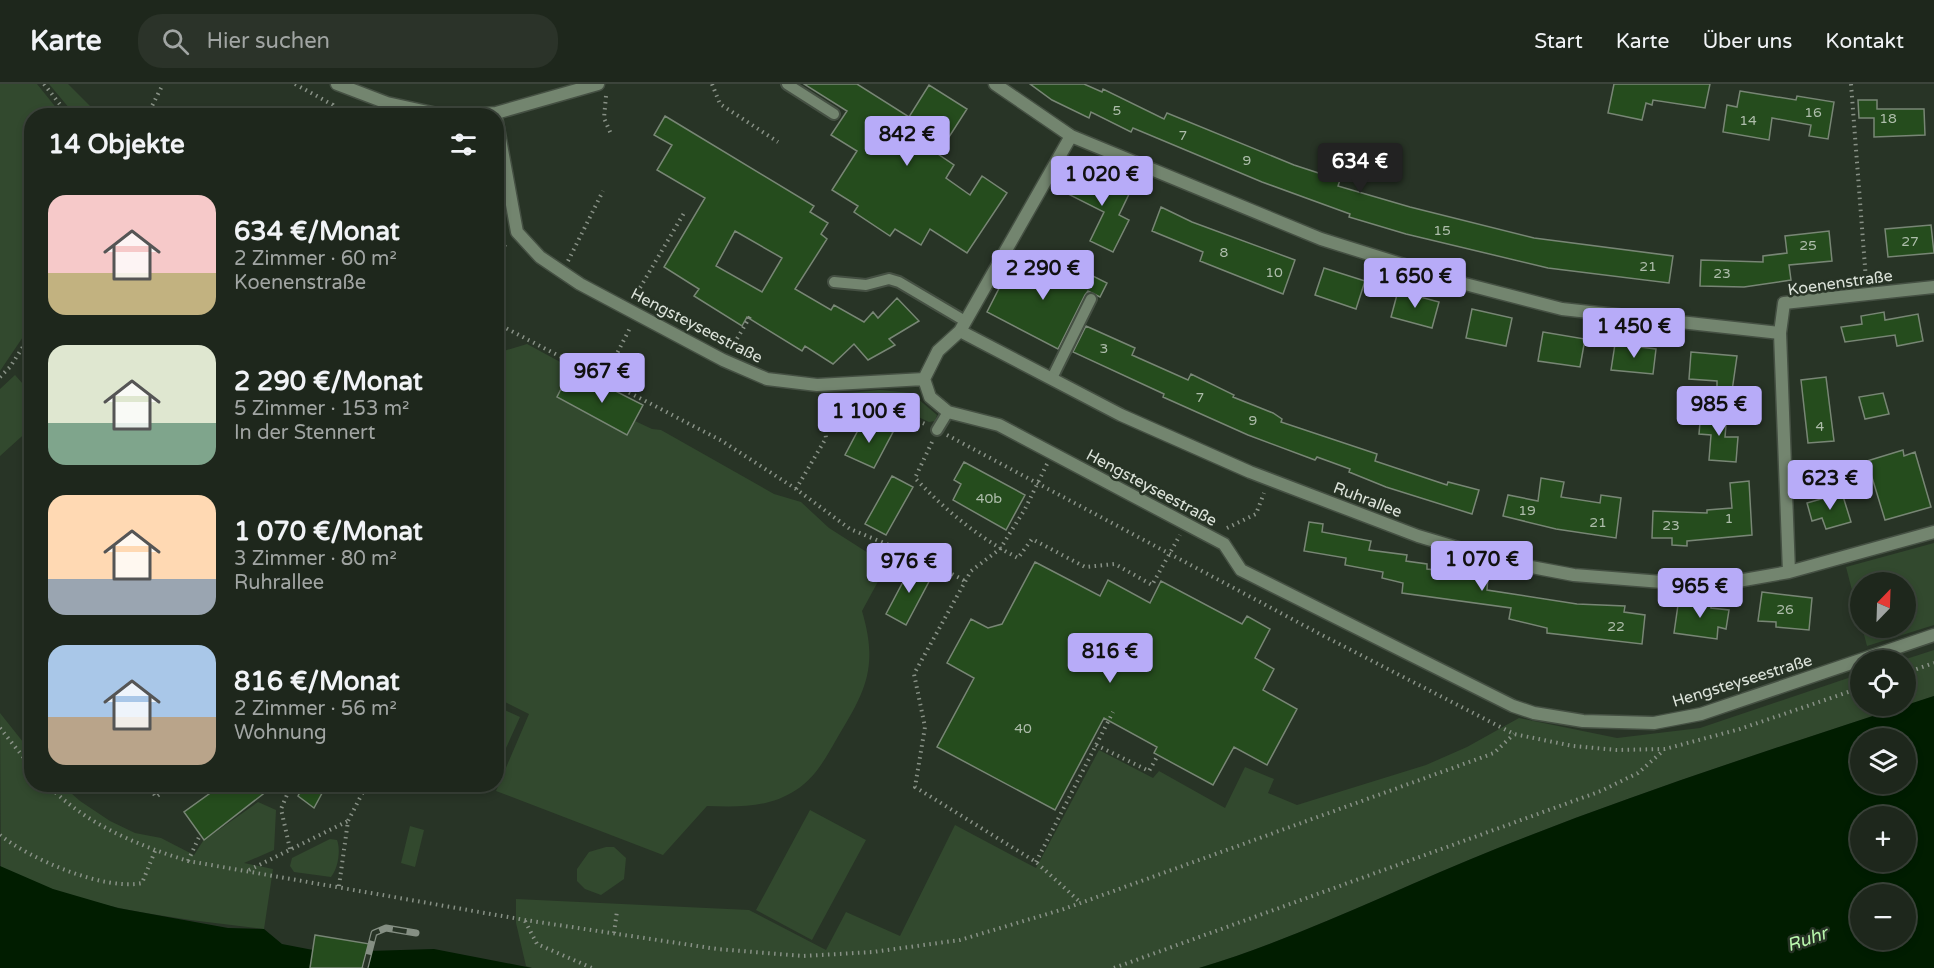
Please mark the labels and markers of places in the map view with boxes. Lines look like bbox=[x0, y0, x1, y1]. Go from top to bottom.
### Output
pin: 842 € bbox=[865, 116, 949, 167]
pin: 634 € bbox=[1318, 143, 1402, 194]
pin: 1 020 € bbox=[1047, 156, 1157, 207]
pin: 2 290 € bbox=[988, 250, 1098, 301]
pin: 1 650 € bbox=[1360, 258, 1470, 309]
pin: 1 450 € bbox=[1579, 308, 1689, 359]
pin: 967 € bbox=[560, 353, 644, 404]
pin: 985 € bbox=[1677, 386, 1761, 437]
pin: 1 100 € bbox=[814, 393, 924, 444]
pin: 623 € bbox=[1788, 460, 1872, 511]
pin: 1 070 € bbox=[1427, 541, 1537, 592]
pin: 976 € bbox=[867, 543, 951, 594]
pin: 965 € bbox=[1658, 568, 1742, 619]
pin: 816 € bbox=[1068, 633, 1152, 684]

